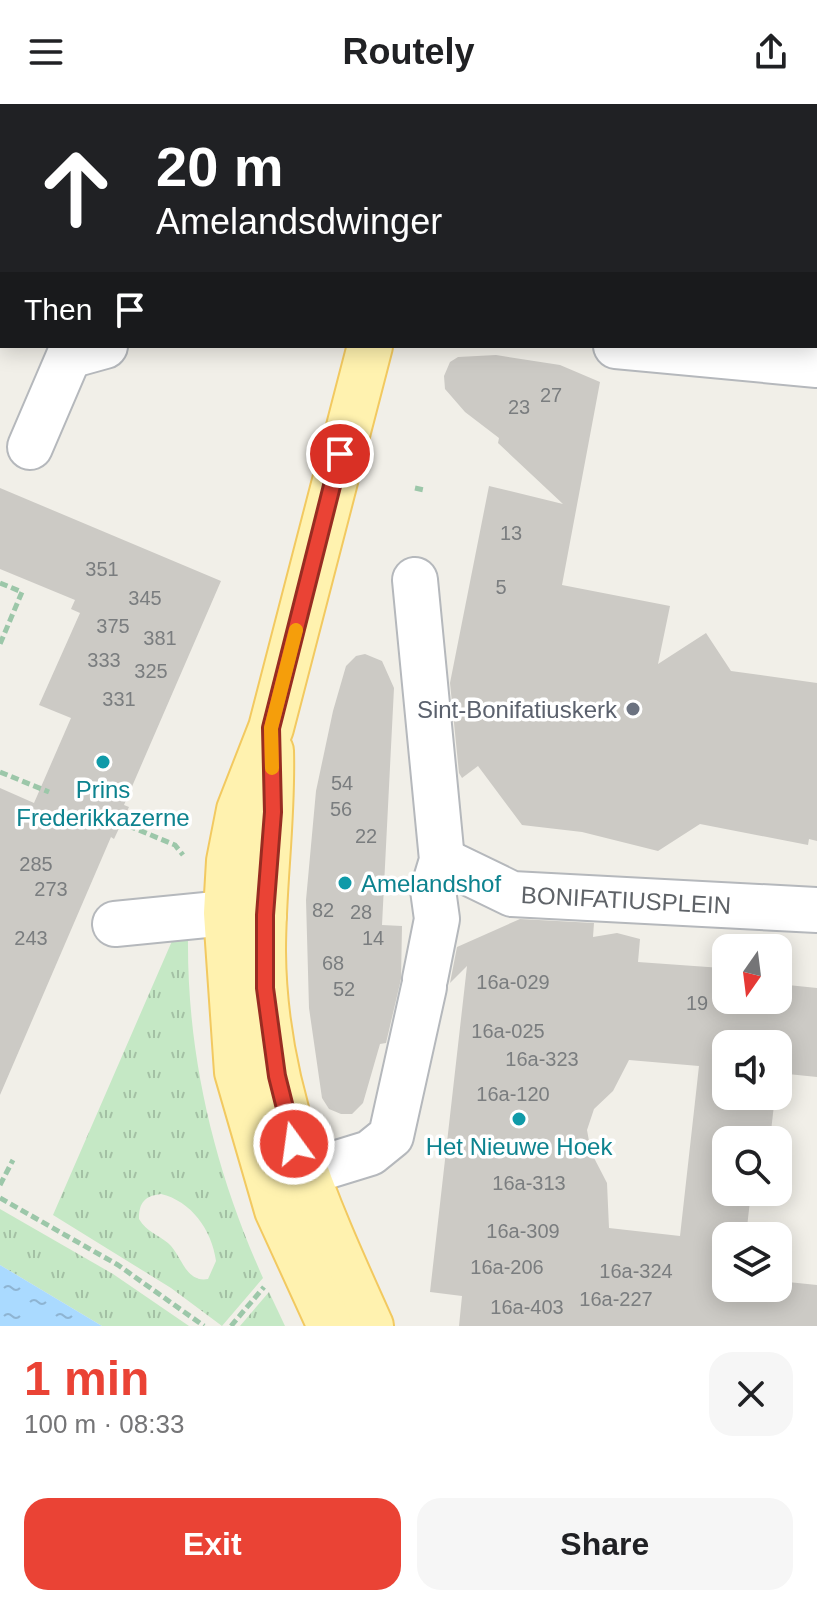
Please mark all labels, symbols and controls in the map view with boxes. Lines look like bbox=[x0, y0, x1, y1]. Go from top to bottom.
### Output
icon: menu bbox=[24, 30, 68, 74]
icon: share bbox=[749, 30, 793, 74]
text: Routely bbox=[342, 31, 475, 72]
text: 20 m bbox=[156, 135, 284, 198]
icon: ahead bbox=[24, 136, 128, 240]
text: Amelandsdwinger bbox=[156, 201, 442, 242]
icon: arrive bbox=[108, 288, 152, 332]
text: Then bbox=[24, 293, 92, 326]
house number: 27 bbox=[540, 384, 562, 406]
house number: 23 bbox=[508, 396, 530, 418]
pin bbox=[306, 420, 374, 488]
icon: arrive bbox=[318, 432, 362, 476]
house number: 13 bbox=[500, 522, 522, 544]
house number: 351 bbox=[85, 558, 119, 580]
house number: 5 bbox=[495, 576, 507, 598]
house number: 345 bbox=[128, 587, 162, 609]
house number: 375 bbox=[96, 615, 130, 637]
house number: 381 bbox=[143, 627, 177, 649]
house number: 333 bbox=[87, 649, 121, 671]
house number: 325 bbox=[134, 660, 168, 682]
house number: 331 bbox=[102, 688, 136, 710]
place label: Sint-Bonifatiuskerk bbox=[417, 696, 618, 723]
marker: Sint-Bonifatiuskerk bbox=[624, 700, 642, 718]
marker: Prins Frederikkazerne bbox=[94, 753, 112, 771]
house number: 54 bbox=[331, 772, 353, 794]
place label: Prins Frederikkazerne bbox=[16, 776, 190, 831]
house number: 56 bbox=[330, 798, 352, 820]
house number: 22 bbox=[355, 825, 377, 847]
house number: 285 bbox=[19, 853, 53, 875]
place label: Amelandshof bbox=[361, 870, 501, 897]
marker: Amelandshof bbox=[336, 874, 354, 892]
house number: 273 bbox=[34, 878, 68, 900]
street label: BONIFATIUSPLEIN bbox=[520, 881, 732, 919]
house number: 82 bbox=[312, 899, 334, 921]
house number: 28 bbox=[350, 901, 372, 923]
house number: 243 bbox=[14, 927, 48, 949]
house number: 14 bbox=[362, 927, 384, 949]
north arrow bbox=[712, 934, 792, 1014]
map controls bbox=[712, 934, 792, 1302]
house number: 68 bbox=[322, 952, 344, 974]
house number: 16a-029 bbox=[476, 971, 550, 993]
house number: 52 bbox=[333, 978, 355, 1000]
house number: 19 bbox=[686, 992, 708, 1014]
house number: 16a-025 bbox=[471, 1020, 545, 1042]
button: sound bbox=[712, 1030, 792, 1110]
house number: 16a-323 bbox=[505, 1048, 579, 1070]
house number: 16a-120 bbox=[476, 1083, 550, 1105]
position arrow bbox=[252, 1102, 336, 1186]
marker: Het Nieuwe Hoek bbox=[510, 1110, 528, 1128]
button: search bbox=[712, 1126, 792, 1206]
place label: Het Nieuwe Hoek bbox=[426, 1133, 613, 1160]
house number: 16a-313 bbox=[492, 1172, 566, 1194]
house number: 16a-309 bbox=[486, 1220, 560, 1242]
button: layers bbox=[712, 1222, 792, 1302]
house number: 16a-206 bbox=[470, 1256, 544, 1278]
house number: 16a-324 bbox=[599, 1260, 673, 1282]
house number: 16a-227 bbox=[579, 1288, 653, 1310]
house number: 16a-403 bbox=[490, 1296, 564, 1318]
text: 1 min bbox=[24, 1352, 149, 1405]
button: close bbox=[709, 1352, 793, 1436]
text: 100 m · 08:33 bbox=[24, 1409, 184, 1439]
button: Exit bbox=[24, 1498, 401, 1590]
button: Share bbox=[417, 1498, 793, 1590]

